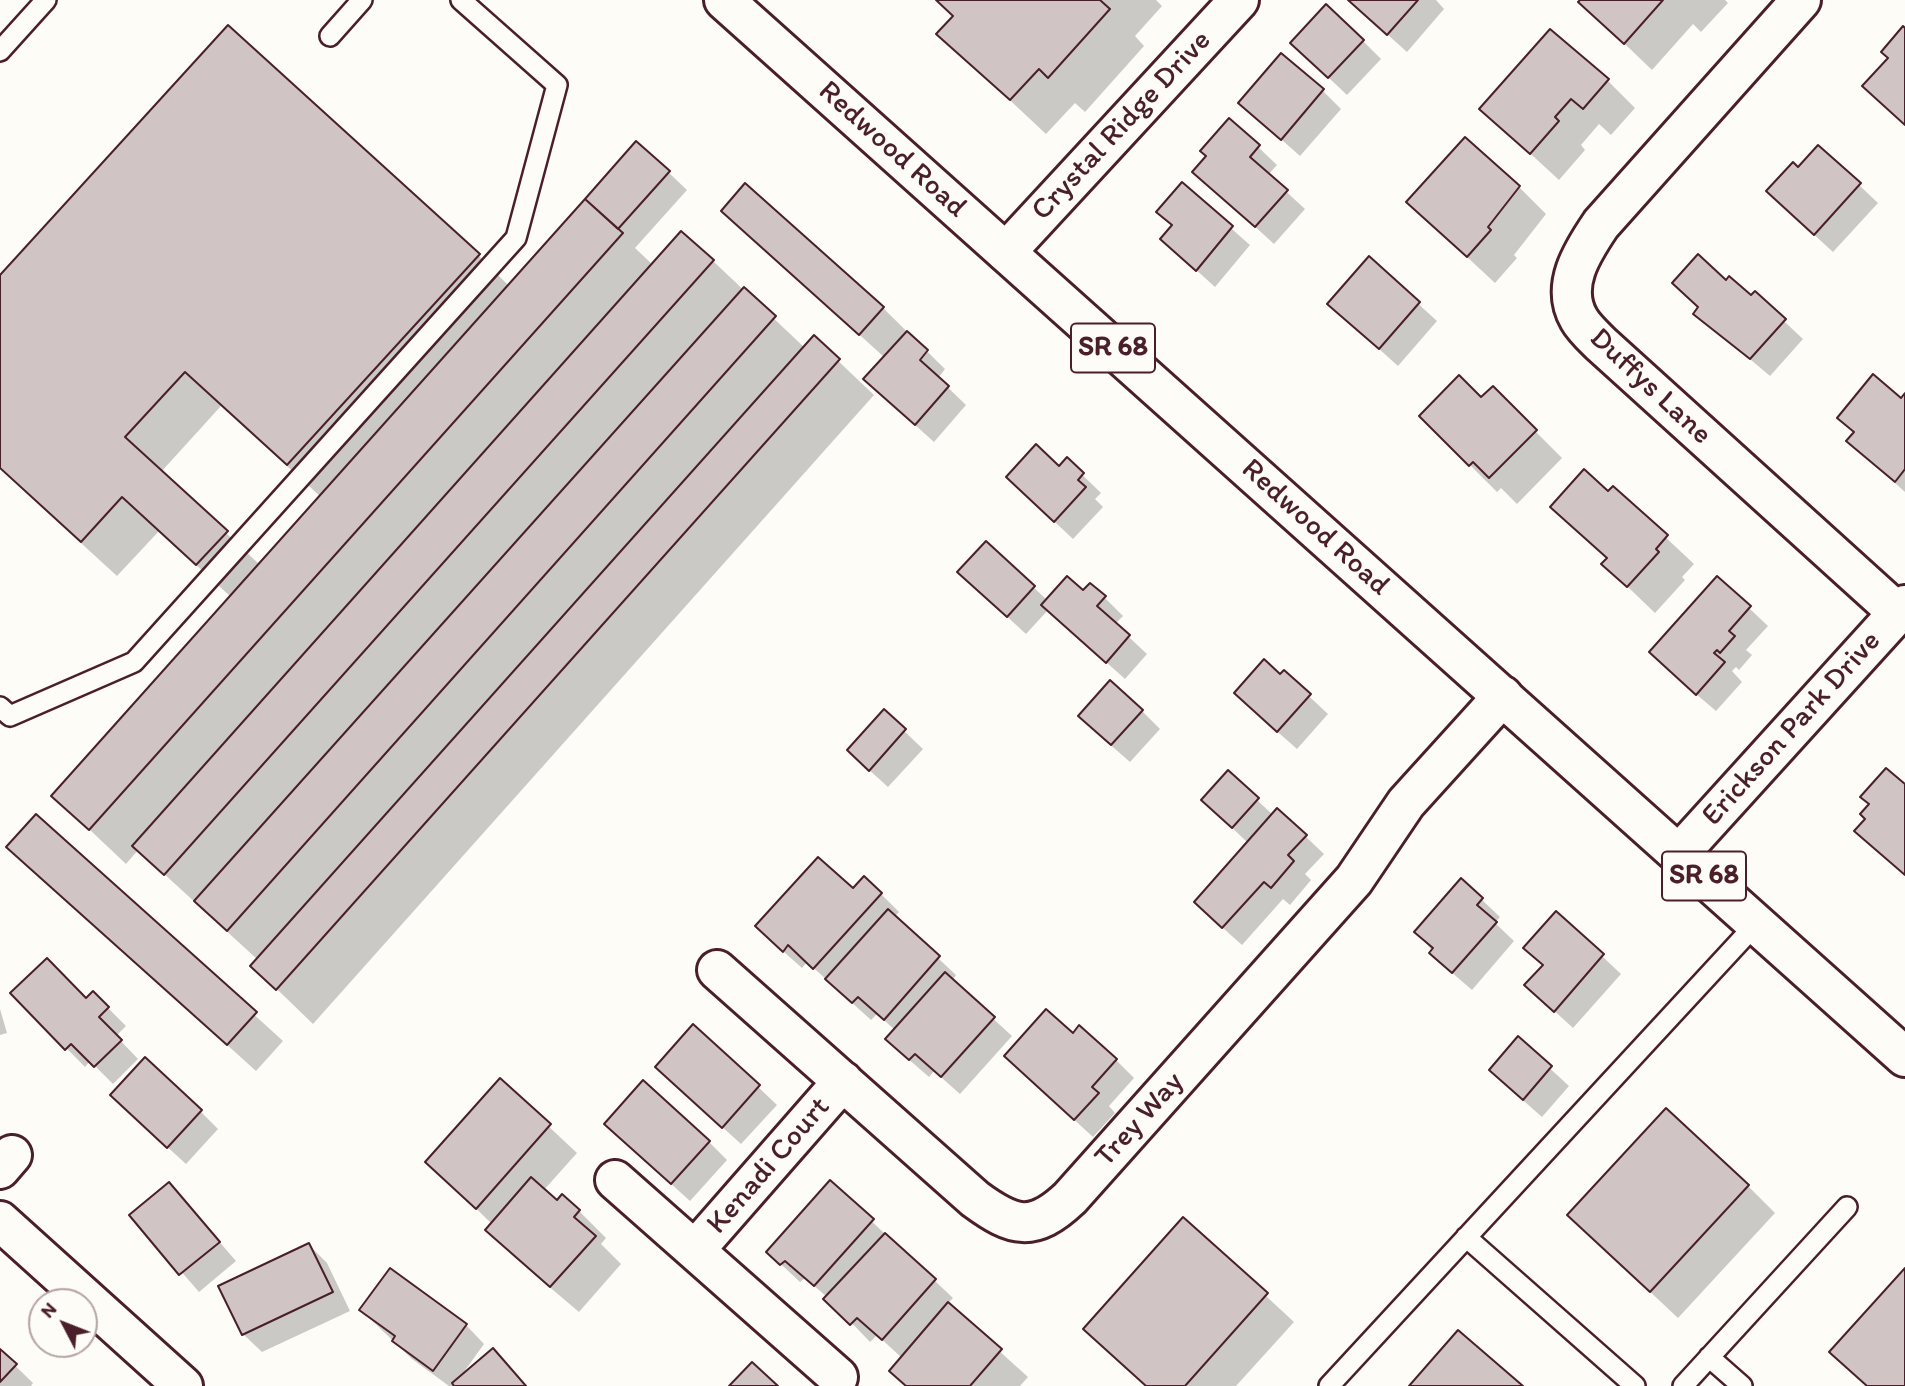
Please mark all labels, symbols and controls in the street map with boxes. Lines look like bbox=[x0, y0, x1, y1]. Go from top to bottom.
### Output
street label: Crystal Ridge Drive bbox=[1025, 23, 1219, 229]
street label: Redwood Road bbox=[810, 74, 974, 226]
street label: Duffys Lane bbox=[1581, 321, 1719, 453]
road number: SR 68 bbox=[1071, 324, 1155, 372]
street label: Redwood Road bbox=[1233, 452, 1397, 604]
street label: Erickson Park Drive bbox=[1695, 624, 1889, 834]
road number: SR 68 bbox=[1662, 852, 1746, 900]
street label: Trey Way bbox=[1088, 1065, 1192, 1175]
street label: Kenadi Court bbox=[700, 1090, 838, 1242]
north arrow bbox=[28, 1288, 98, 1358]
text: N bbox=[36, 1297, 61, 1322]

